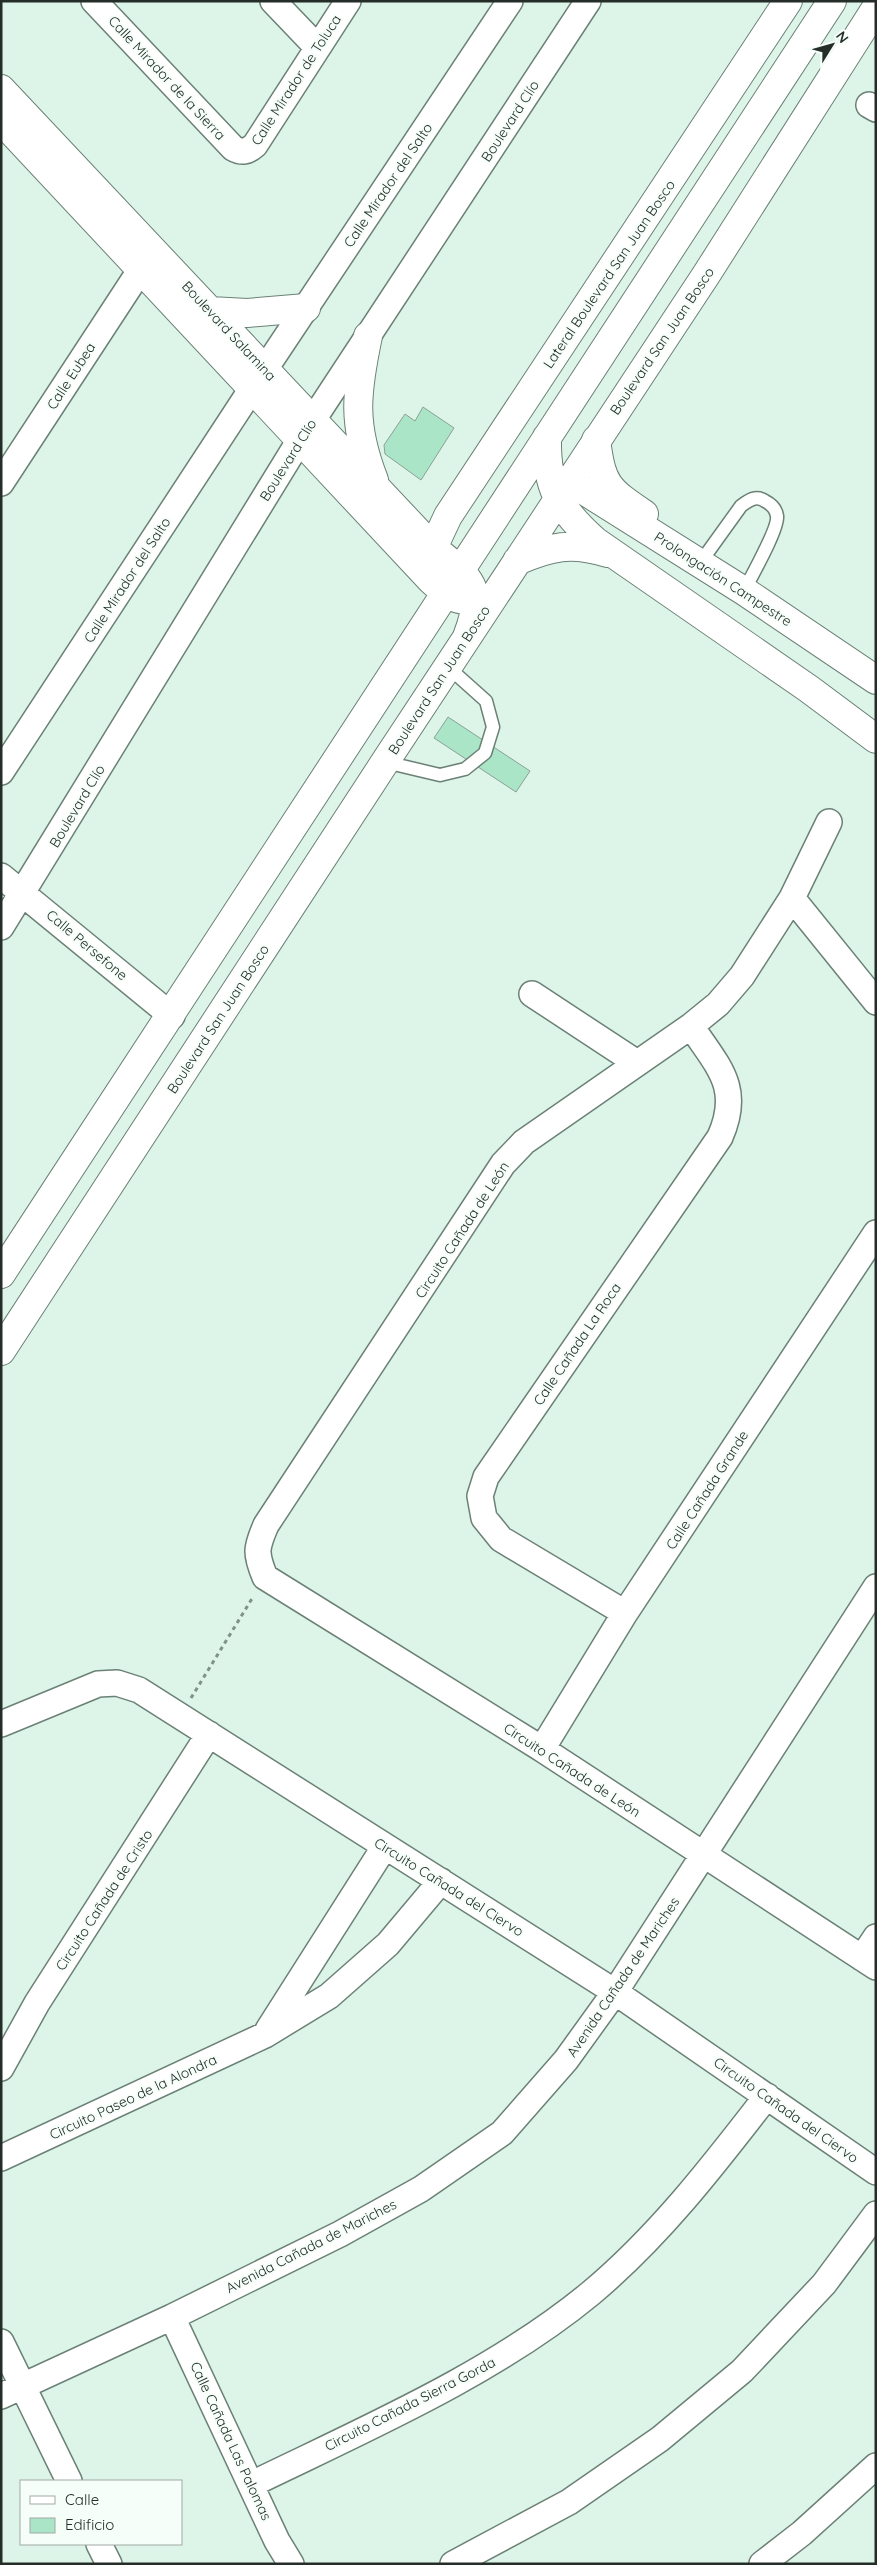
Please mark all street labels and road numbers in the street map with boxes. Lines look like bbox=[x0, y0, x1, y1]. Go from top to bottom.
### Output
street label: Calle Mirador de Toluca bbox=[247, 11, 345, 149]
street label: Calle Mirador de la Sierra bbox=[105, 12, 229, 144]
street label: Boulevard Clío bbox=[477, 77, 543, 165]
street label: Calle Mirador del Salto bbox=[340, 119, 436, 251]
street label: Lateral Boulevard San Juan Bosco bbox=[540, 177, 678, 371]
street label: Boulevard San Juan Bosco bbox=[606, 264, 718, 418]
street label: Boulevard Salamina bbox=[178, 277, 280, 385]
street label: Calle Eubea bbox=[43, 339, 99, 413]
street label: Boulevard Clío bbox=[256, 416, 320, 504]
street label: Calle Mirador del Salto bbox=[80, 514, 174, 646]
street label: Prolongación Campestre bbox=[651, 528, 795, 630]
street label: Boulevard San Juan Bosco bbox=[384, 602, 494, 758]
street label: Boulevard Clío bbox=[45, 761, 109, 851]
street label: Calle Persefone bbox=[43, 906, 131, 984]
street label: Boulevard San Juan Bosco bbox=[163, 941, 273, 1097]
street label: Circuito Cañada de León bbox=[411, 1158, 513, 1302]
street label: Calle Cañada La Roca bbox=[529, 1279, 625, 1409]
street label: Calle Cañada Grande bbox=[662, 1427, 752, 1553]
street label: Circuito Cañada de León bbox=[500, 1719, 644, 1821]
street label: Circuito Cañada de Cristo bbox=[52, 1826, 156, 1974]
street label: Circuito Cañada del Ciervo bbox=[371, 1834, 527, 1940]
street label: Avenida Cañada de Mariches bbox=[563, 1894, 683, 2060]
street label: Circuito Paseo de la Alondra bbox=[46, 2050, 220, 2144]
street label: Circuito Cañada del Ciervo bbox=[710, 2053, 862, 2167]
street label: Avenida Cañada de Mariches bbox=[223, 2195, 399, 2297]
street label: Circuito Cañada Sierra Gorda bbox=[322, 2353, 498, 2455]
street label: Calle Cañada Las Palomas bbox=[186, 2359, 276, 2523]

